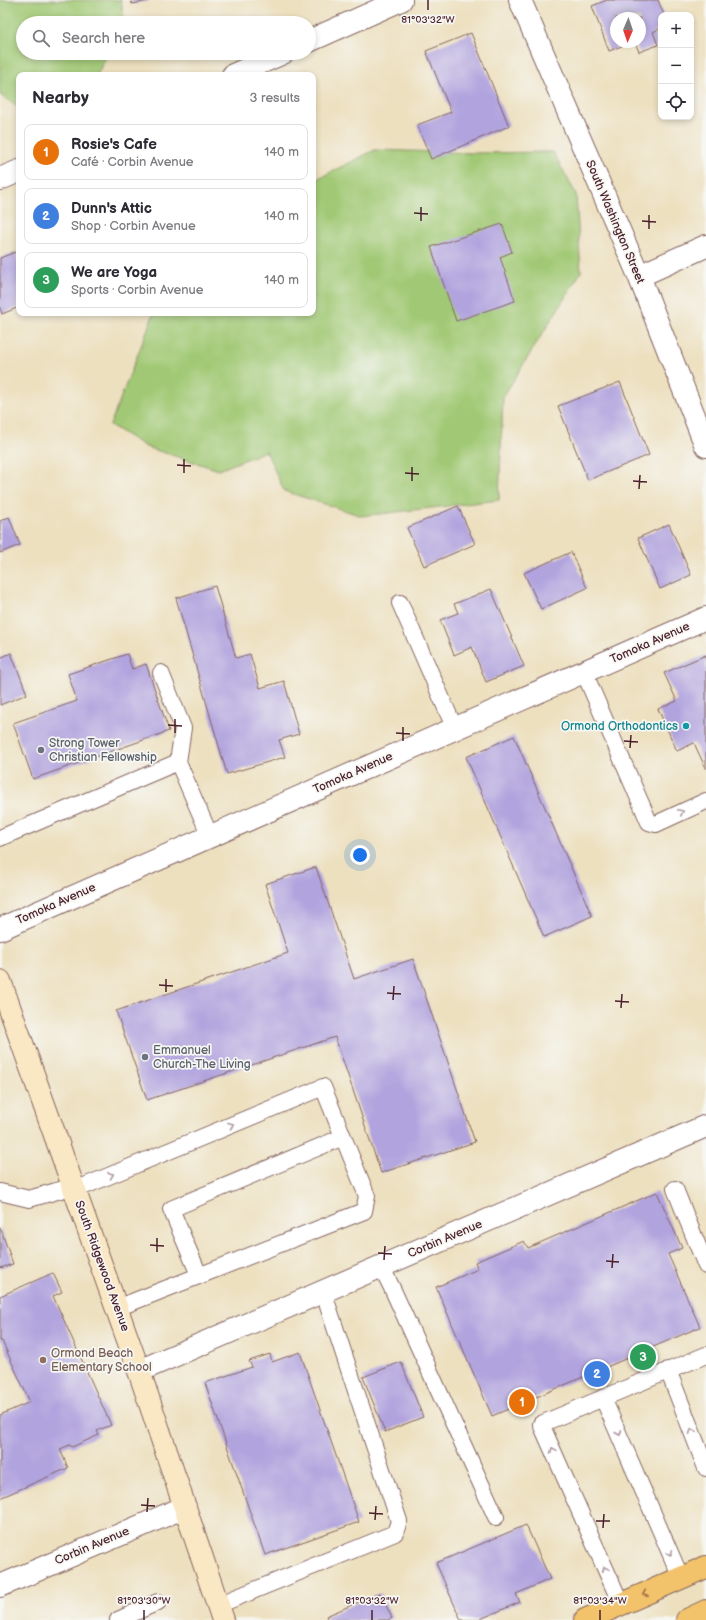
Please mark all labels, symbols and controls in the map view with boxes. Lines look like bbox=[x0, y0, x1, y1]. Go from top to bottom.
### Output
north arrow bbox=[610, 12, 646, 48]
map controls bbox=[658, 12, 694, 120]
button: + bbox=[658, 12, 694, 48]
text: 81°03'32"W bbox=[401, 14, 455, 26]
search box bbox=[16, 16, 316, 60]
icon: search bbox=[30, 27, 52, 49]
text: Search here bbox=[62, 29, 145, 48]
button: − bbox=[658, 48, 694, 84]
button: locate bbox=[658, 84, 694, 120]
text: Nearby bbox=[32, 88, 89, 108]
text: 3 results bbox=[249, 90, 300, 106]
text: Rosie's Cafe bbox=[71, 135, 157, 154]
text: 1 bbox=[43, 144, 49, 160]
text: 140 m bbox=[264, 144, 299, 160]
text: Café · Corbin Avenue bbox=[71, 154, 194, 170]
street label: South Washington Street bbox=[582, 158, 648, 286]
text: Dunn's Attic bbox=[71, 199, 152, 218]
text: 2 bbox=[42, 208, 50, 224]
text: 140 m bbox=[264, 208, 299, 224]
text: Shop · Corbin Avenue bbox=[71, 218, 196, 234]
text: We are Yoga bbox=[71, 263, 157, 282]
text: 3 bbox=[42, 272, 50, 288]
text: 140 m bbox=[264, 272, 299, 288]
text: Sports · Corbin Avenue bbox=[71, 282, 204, 298]
street label: Tomoka Avenue bbox=[608, 619, 692, 667]
place label: Ormond Orthodontics bbox=[561, 719, 678, 734]
marker: Ormond Orthodontics bbox=[681, 721, 691, 731]
place label: Strong Tower Christian Fellowship bbox=[49, 736, 157, 765]
marker: Strong Tower Christian Fellowship bbox=[36, 745, 46, 755]
street label: Tomoka Avenue bbox=[311, 749, 395, 797]
one-way arrow bbox=[677, 809, 684, 817]
your location bbox=[350, 845, 370, 865]
street label: Tomoka Avenue bbox=[14, 880, 98, 928]
place label: Emmanuel Church-The Living bbox=[153, 1043, 251, 1072]
marker: Emmanuel Church-The Living bbox=[140, 1052, 150, 1062]
one-way arrow bbox=[227, 1122, 234, 1130]
one-way arrow bbox=[106, 1172, 114, 1180]
street label: South Ridgewood Avenue bbox=[71, 1198, 133, 1334]
street label: Corbin Avenue bbox=[405, 1217, 485, 1261]
pin: 3 bbox=[630, 1342, 656, 1372]
place label: Ormond Beach Elementary School bbox=[51, 1346, 152, 1375]
marker: Ormond Beach Elementary School bbox=[38, 1355, 48, 1365]
pin: 2 bbox=[584, 1359, 610, 1389]
pin: 1 bbox=[509, 1387, 535, 1417]
one-way arrow bbox=[688, 1428, 696, 1435]
one-way arrow bbox=[614, 1430, 622, 1437]
one-way arrow bbox=[549, 1446, 557, 1453]
street label: Corbin Avenue bbox=[52, 1524, 132, 1568]
one-way arrow bbox=[665, 1548, 673, 1556]
one-way arrow bbox=[602, 1565, 610, 1573]
one-way arrow bbox=[641, 1589, 649, 1597]
text: 81°03'30"W bbox=[117, 1595, 171, 1607]
text: 81°03'32"W bbox=[345, 1595, 399, 1607]
text: 81°03'34"W bbox=[573, 1595, 627, 1607]

